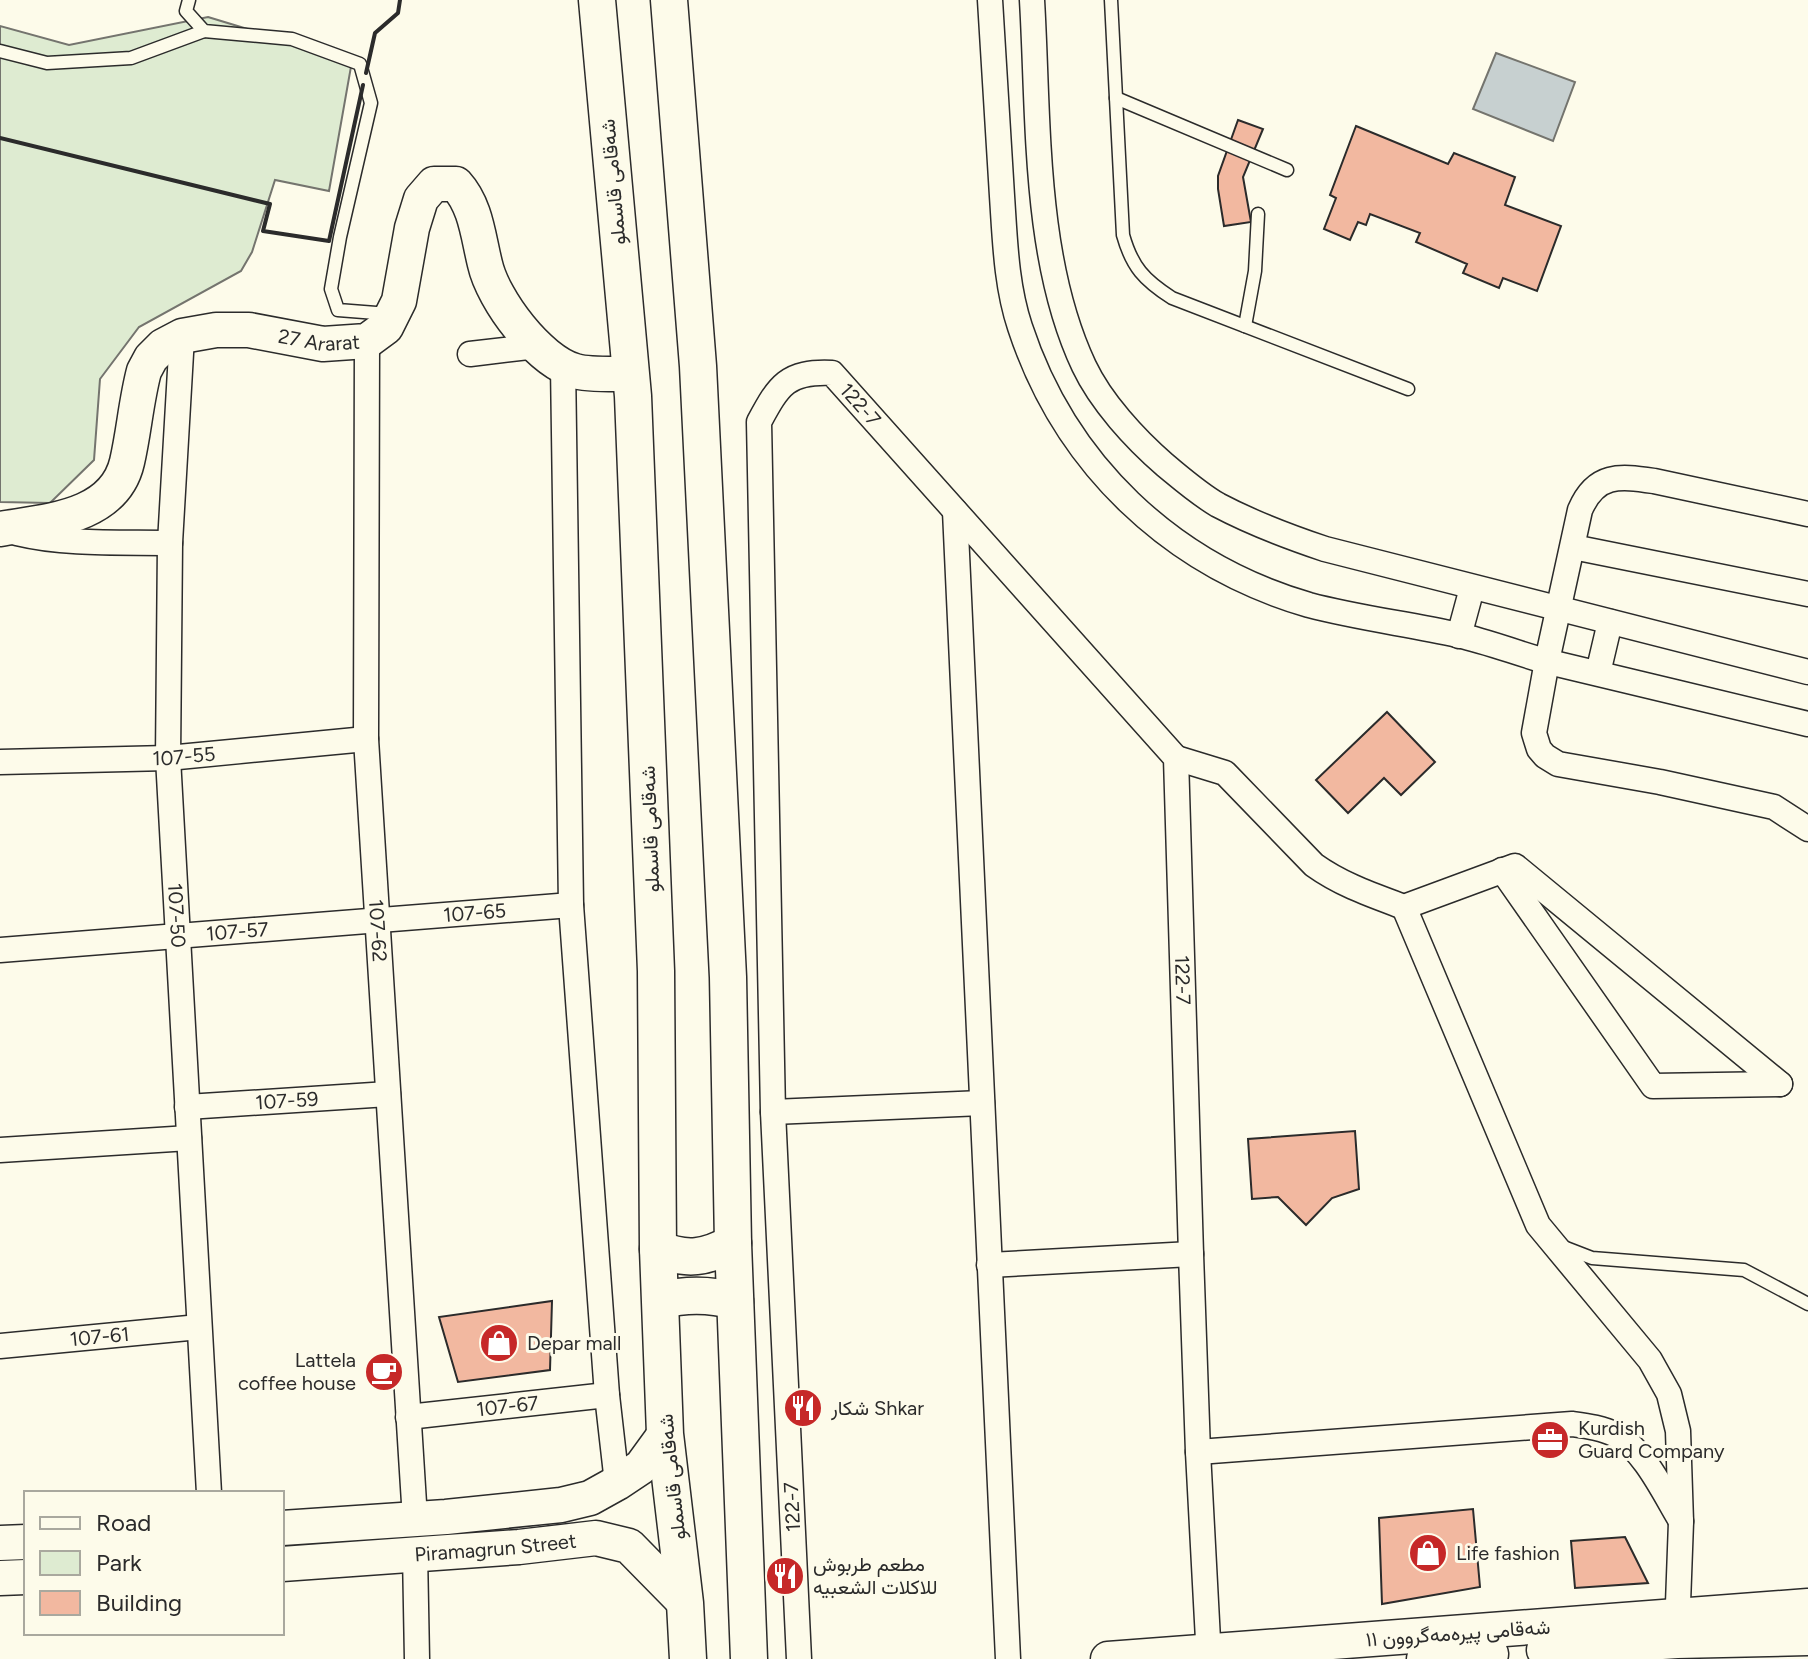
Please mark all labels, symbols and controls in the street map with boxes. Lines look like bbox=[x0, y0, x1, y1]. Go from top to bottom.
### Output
street label: شەقامی قاسملو bbox=[596, 118, 631, 246]
street label: 27 Ararat bbox=[276, 324, 361, 356]
street label: 122-7 bbox=[835, 378, 886, 431]
street label: 107-55 bbox=[152, 742, 216, 770]
street label: شەقامی قاسملو bbox=[636, 765, 665, 893]
street label: 107-50 bbox=[163, 883, 191, 948]
street label: 107-65 bbox=[442, 898, 507, 927]
street label: 107-62 bbox=[364, 899, 392, 963]
street label: 107-57 bbox=[205, 917, 270, 946]
street label: 122-7 bbox=[1170, 955, 1195, 1006]
street label: 107-59 bbox=[255, 1087, 319, 1115]
street label: 107-61 bbox=[69, 1322, 130, 1351]
shop icon: Depar mall bbox=[478, 1322, 520, 1364]
place label: Depar mall bbox=[527, 1331, 621, 1355]
place label: Lattela coffee house bbox=[238, 1348, 356, 1395]
cafe icon: Lattela coffee house bbox=[363, 1351, 405, 1393]
restaurant icon: شکار Shkar bbox=[782, 1387, 824, 1429]
street label: 107-67 bbox=[475, 1391, 540, 1421]
place label: شکار Shkar bbox=[830, 1396, 924, 1421]
street label: شەقامی قاسملو bbox=[653, 1413, 692, 1541]
place label: Kurdish Guard Company bbox=[1578, 1416, 1725, 1463]
office icon: Kurdish Guard Company bbox=[1529, 1419, 1571, 1461]
street label: 122-7 bbox=[779, 1481, 805, 1532]
legend bbox=[24, 1491, 284, 1635]
text: Road bbox=[96, 1508, 151, 1537]
street label: Piramagrun Street bbox=[414, 1528, 578, 1566]
shop icon: Life fashion bbox=[1407, 1532, 1449, 1574]
place label: Life fashion bbox=[1456, 1541, 1560, 1565]
text: Park bbox=[96, 1548, 142, 1577]
place label: مطعم طربوش للاكلات الشعبيه bbox=[813, 1552, 937, 1599]
restaurant icon: مطعم طربوش للاكلات الشعبيه bbox=[764, 1555, 806, 1597]
text: Building bbox=[96, 1588, 182, 1617]
street label: شەقامی پیرەمەگروون ١١ bbox=[1365, 1615, 1551, 1653]

